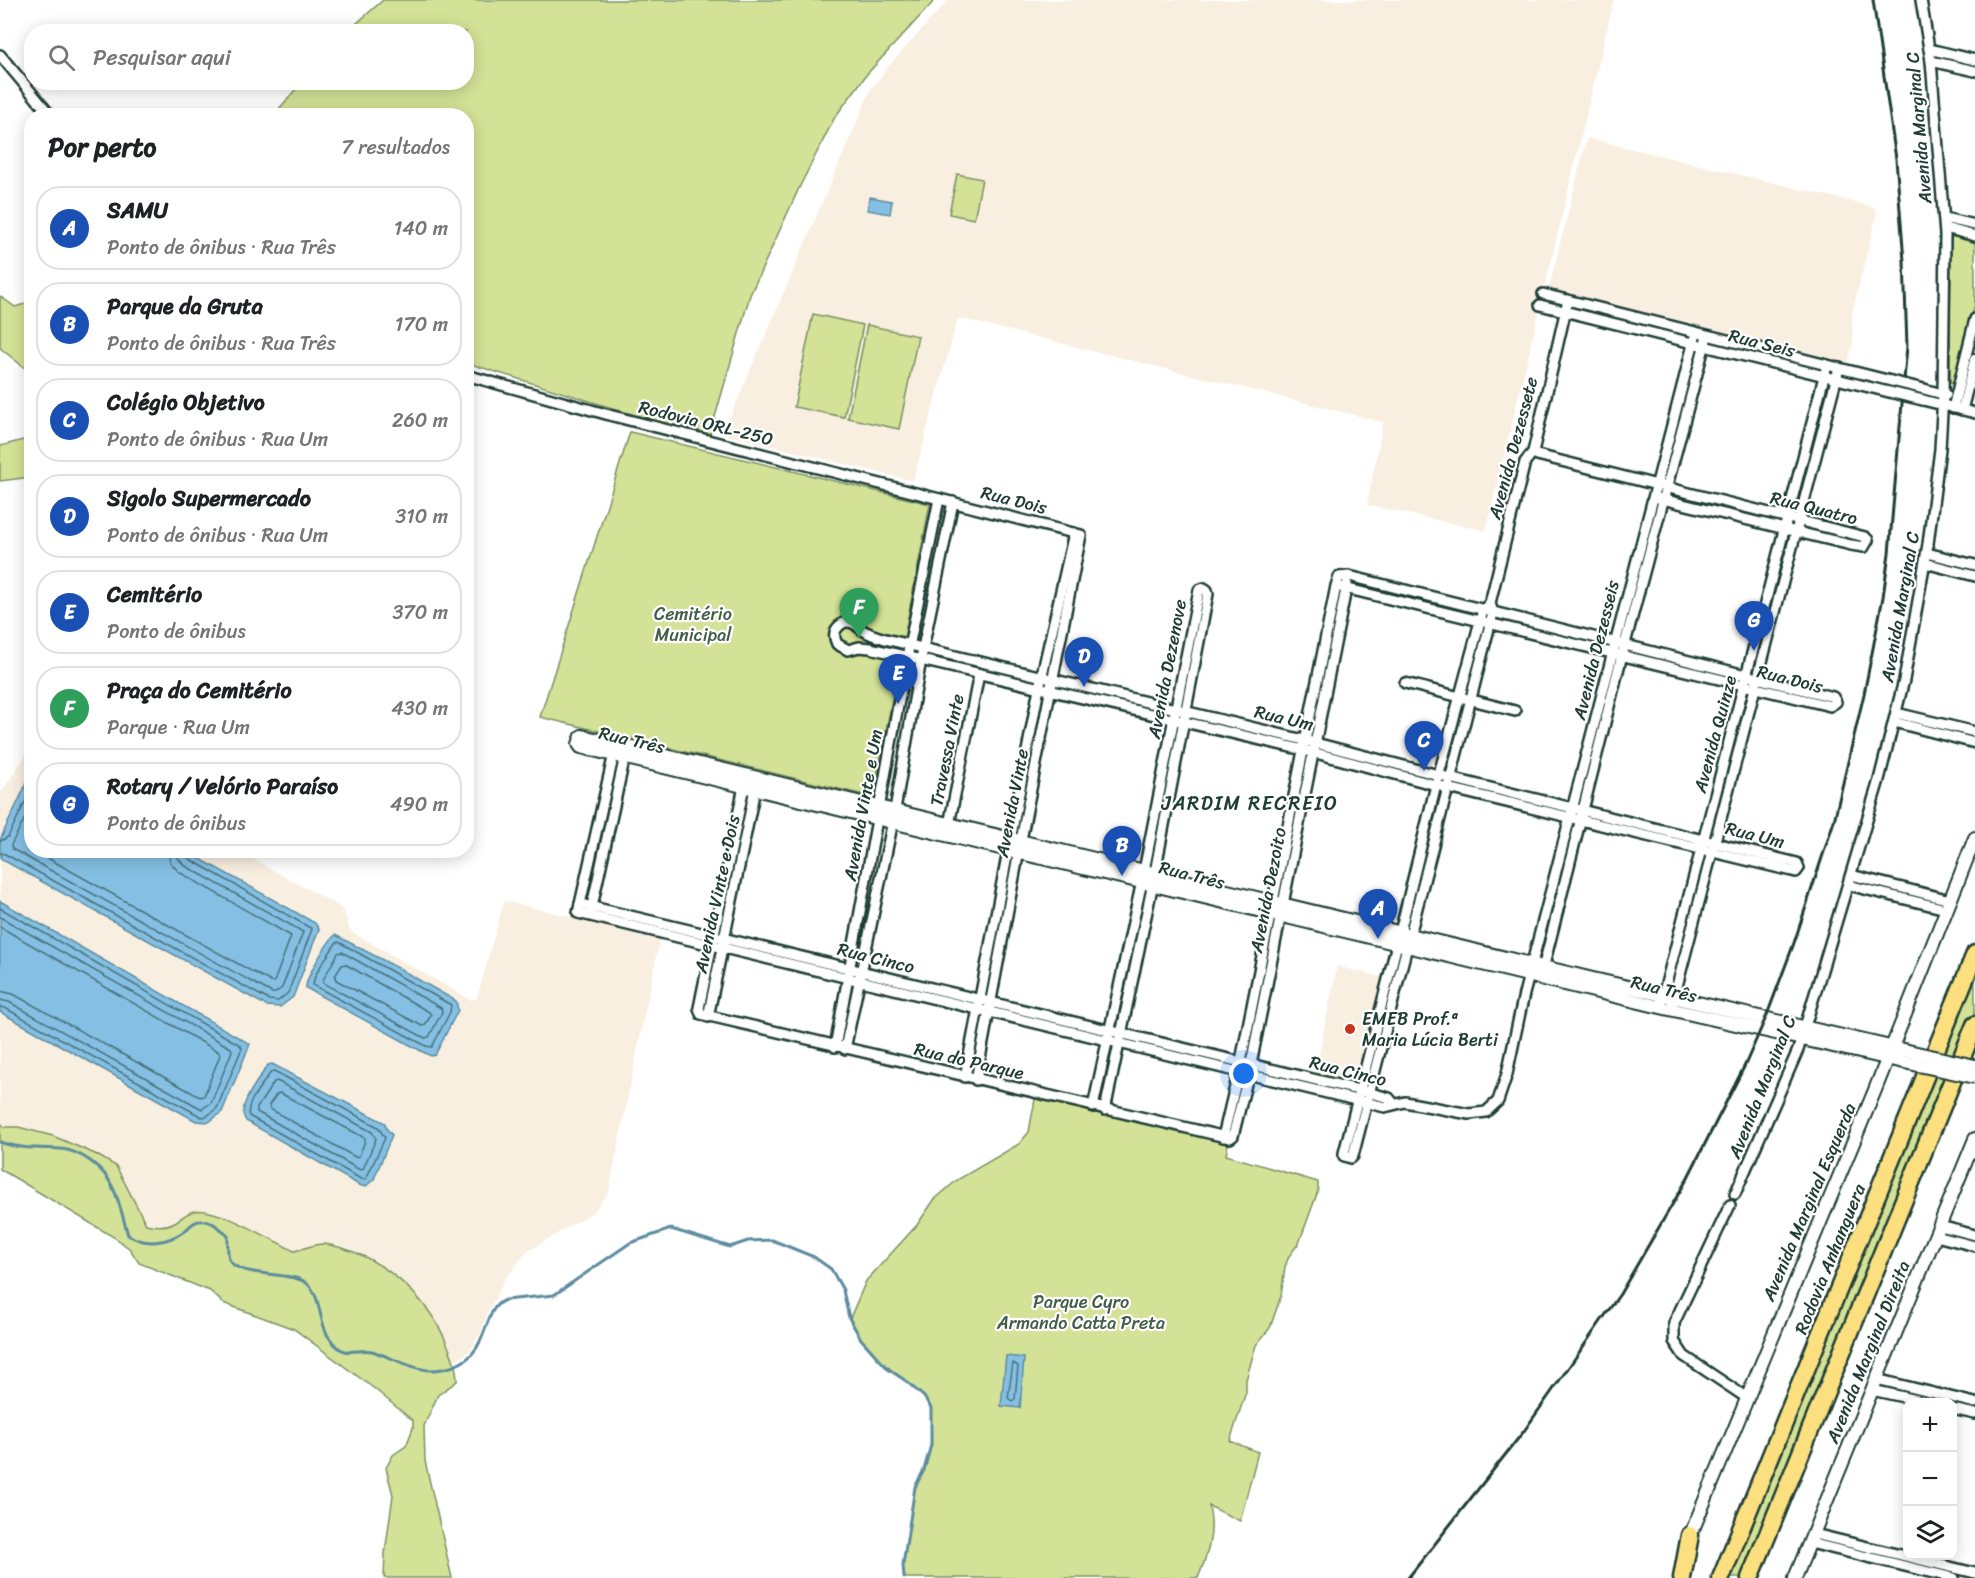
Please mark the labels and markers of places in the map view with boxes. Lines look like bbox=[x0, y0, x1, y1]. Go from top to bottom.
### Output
pin: F bbox=[840, 588, 878, 638]
pin: G bbox=[1734, 602, 1774, 651]
pin: D bbox=[1064, 638, 1104, 687]
pin: E bbox=[878, 654, 918, 704]
pin: C bbox=[1404, 722, 1444, 771]
pin: B bbox=[1102, 826, 1142, 876]
pin: A bbox=[1358, 890, 1398, 939]
place label: EMEB Prof.ª Maria Lúcia Berti bbox=[1362, 1003, 1499, 1056]
marker: EMEB Prof.ª Maria Lúcia Berti bbox=[1343, 1022, 1357, 1036]

